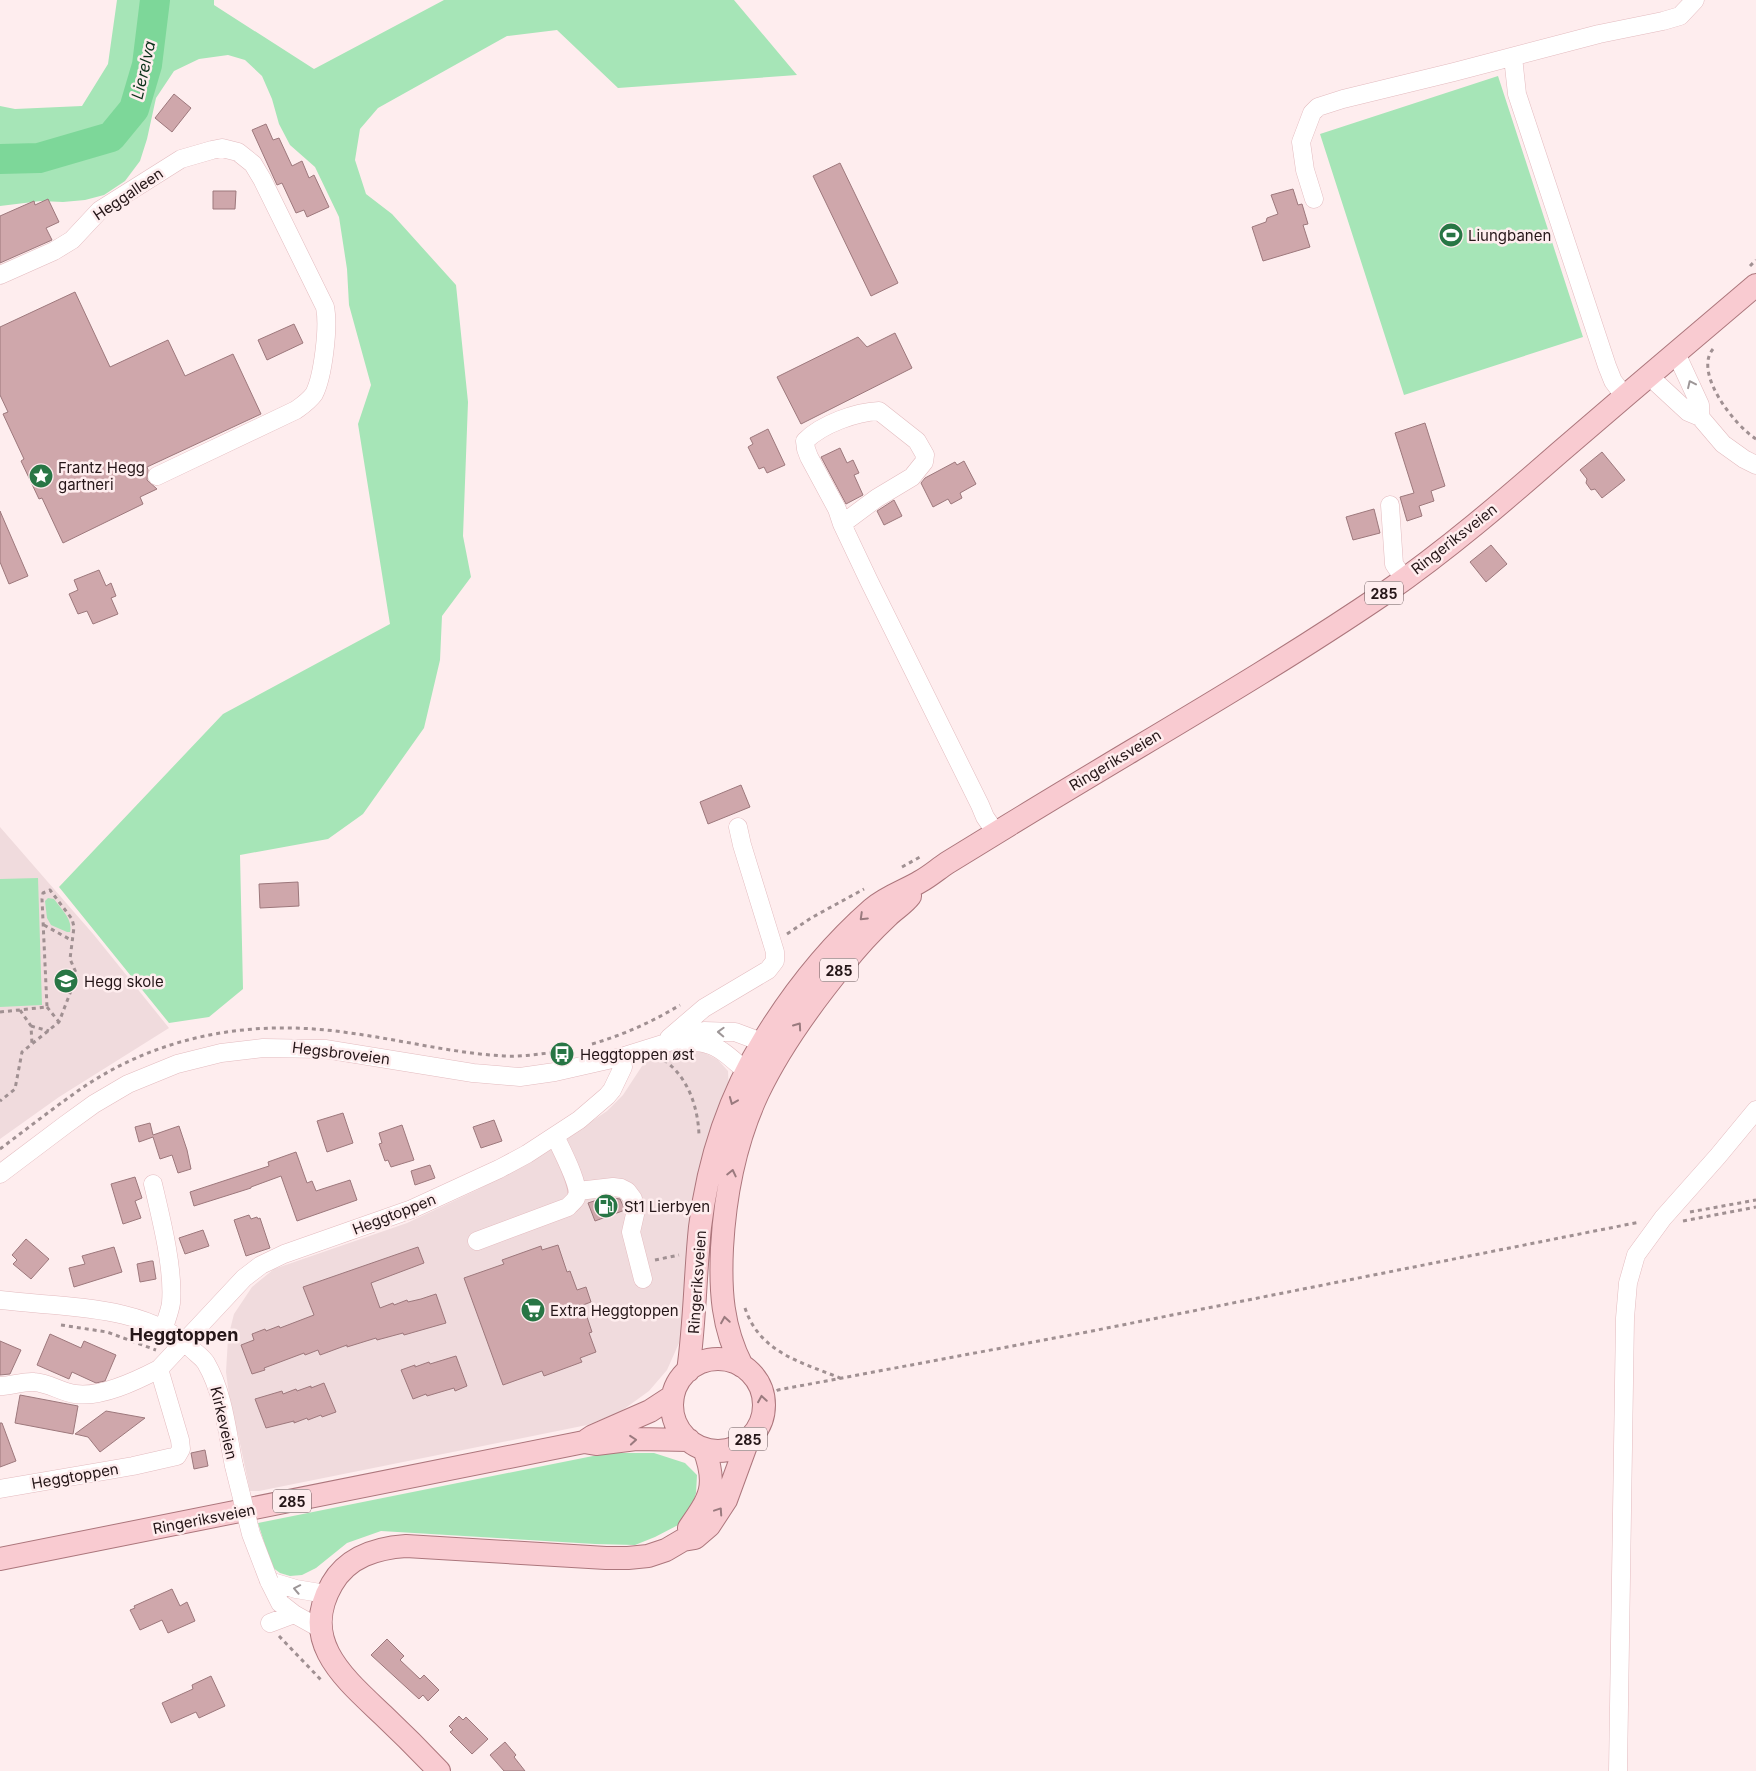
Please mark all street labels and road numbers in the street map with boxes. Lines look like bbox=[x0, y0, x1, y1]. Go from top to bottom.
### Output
street label: Heggalleen bbox=[89, 164, 167, 224]
street label: Ringeriksveien bbox=[1407, 500, 1501, 578]
road number: 285 bbox=[1365, 582, 1403, 604]
street label: Ringeriksveien bbox=[1066, 725, 1164, 795]
road number: 285 bbox=[820, 958, 858, 982]
street label: Hegsbroveien bbox=[291, 1038, 391, 1068]
street label: Heggtoppen bbox=[350, 1189, 438, 1239]
street label: Ringeriksveien bbox=[684, 1230, 710, 1334]
street label: Kirkeveien bbox=[206, 1385, 242, 1461]
road number: 285 bbox=[729, 1428, 767, 1450]
street label: Heggtoppen bbox=[30, 1459, 120, 1493]
road number: 285 bbox=[273, 1490, 311, 1512]
street label: Ringeriksveien bbox=[151, 1500, 257, 1538]

